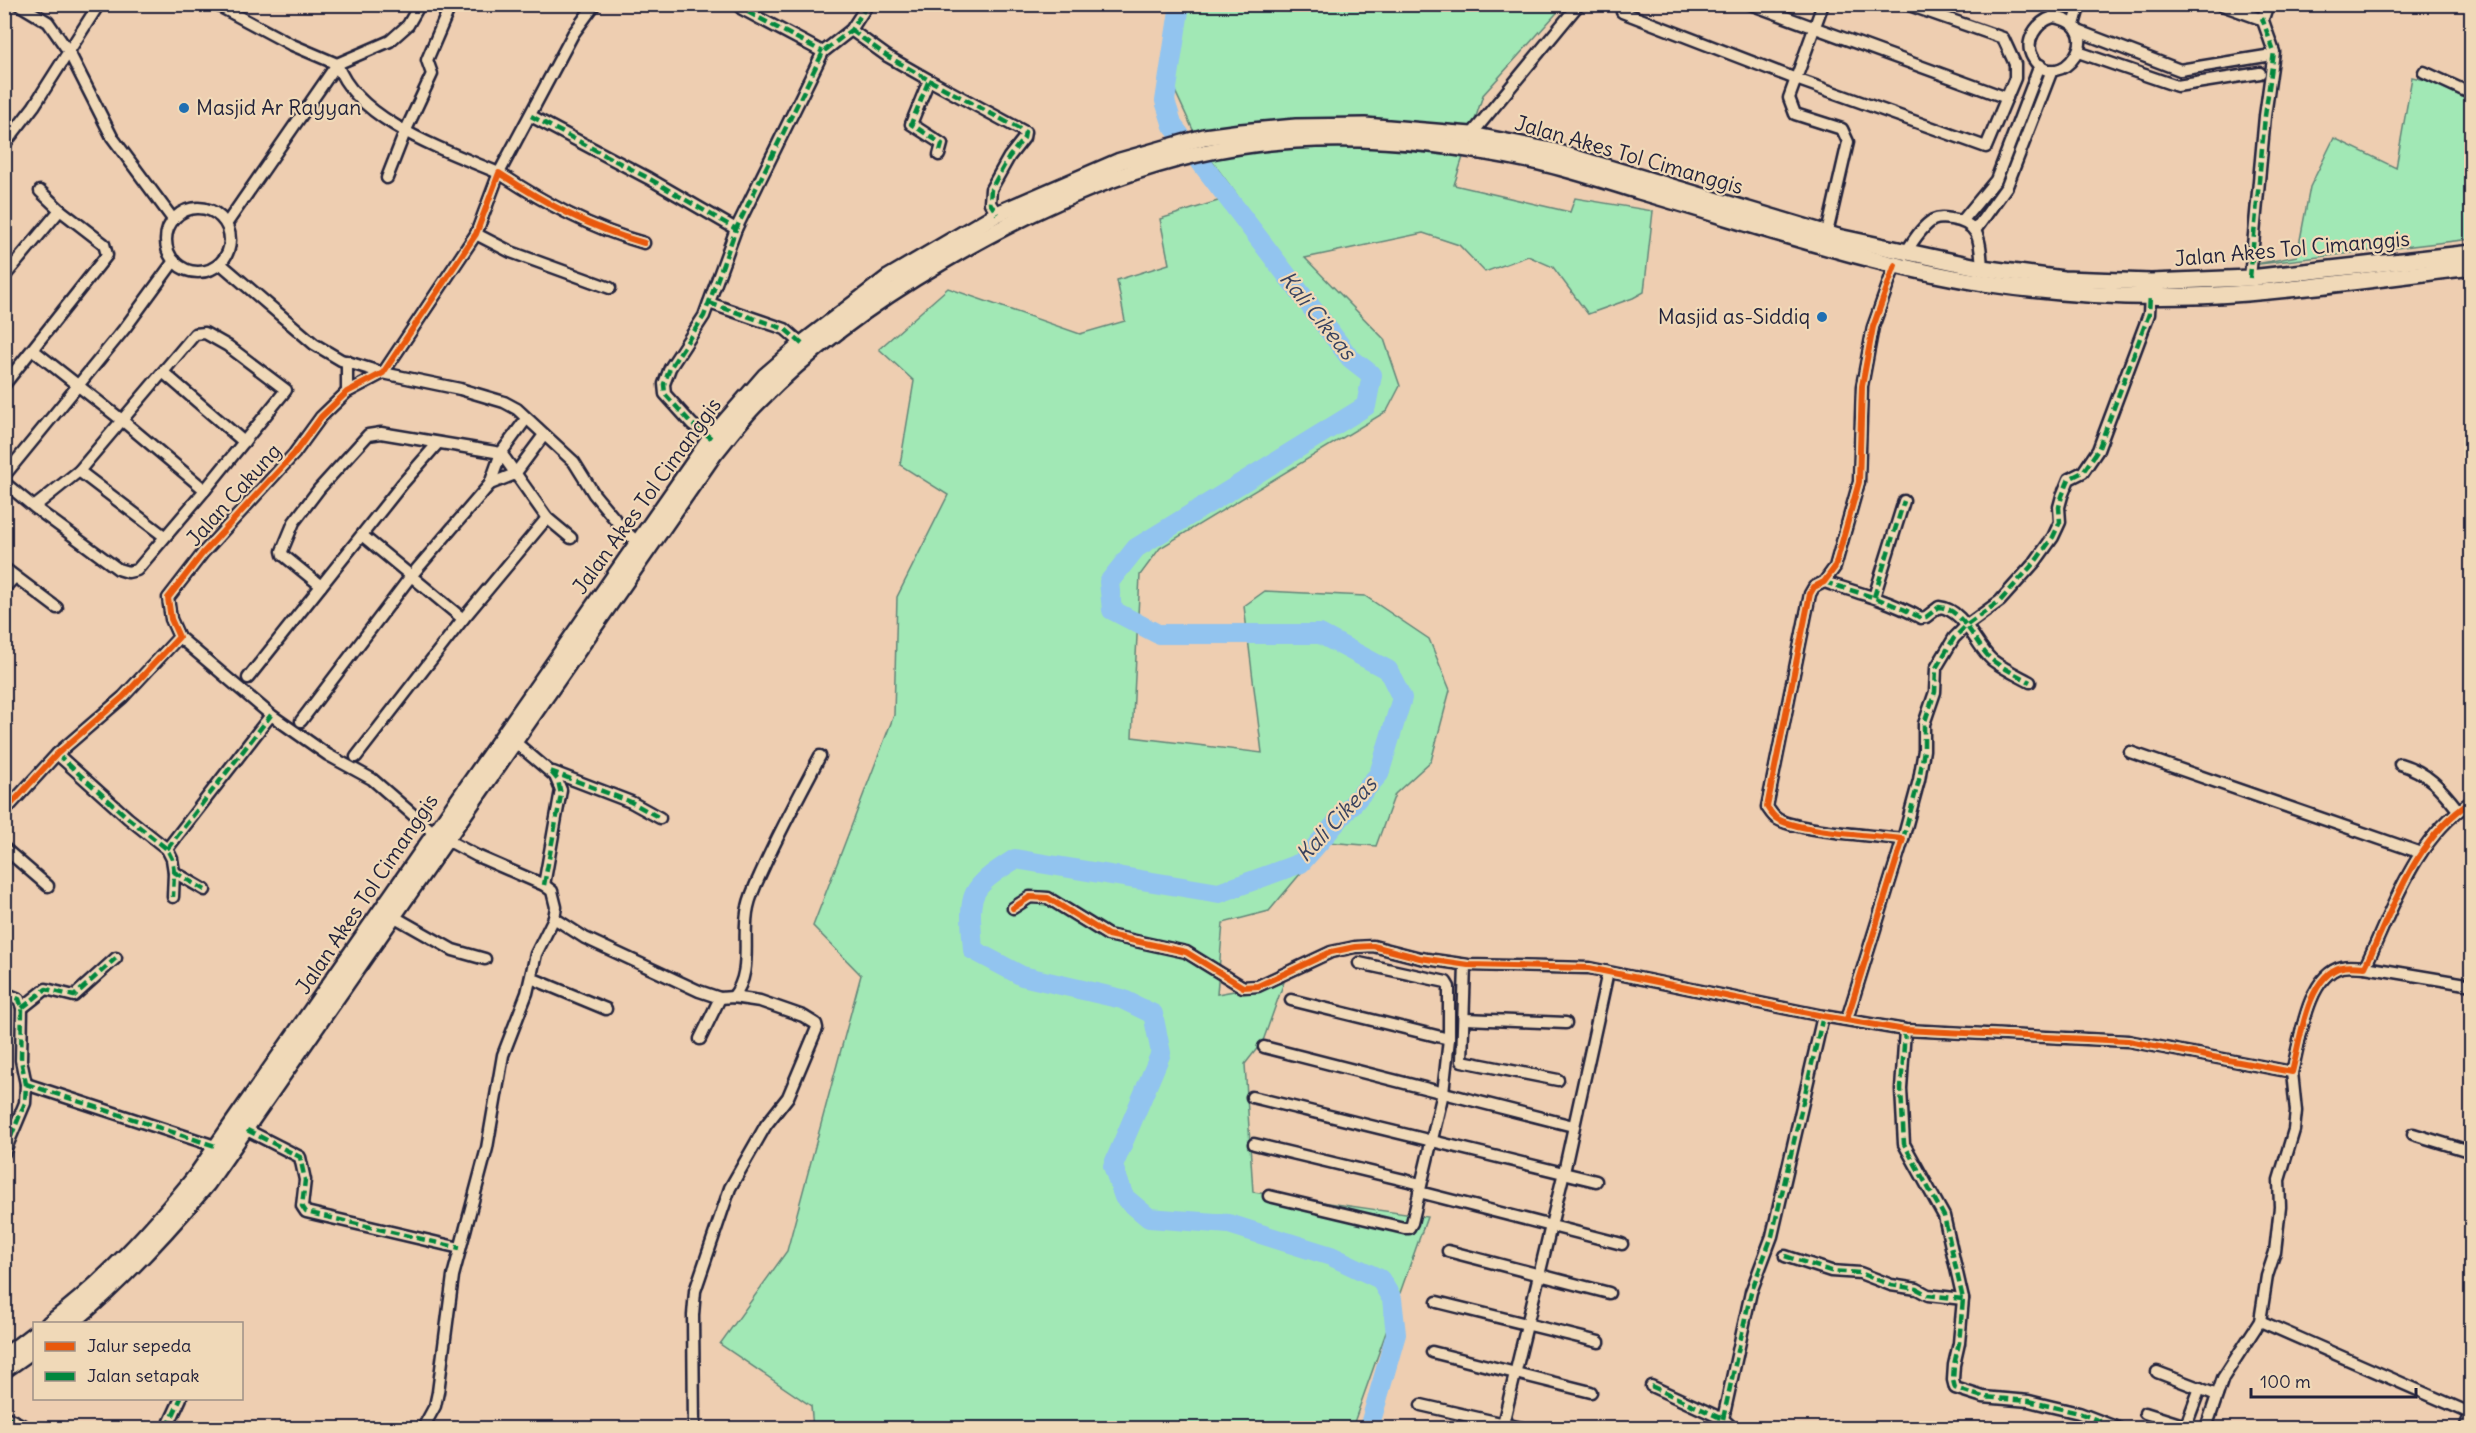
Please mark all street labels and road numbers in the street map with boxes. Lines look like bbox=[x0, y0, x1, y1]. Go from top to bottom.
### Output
street label: Jalan Akes Tol Cimanggis bbox=[1512, 109, 1746, 200]
street label: Jalan Akes Tol Cimanggis bbox=[2173, 225, 2411, 272]
street label: Jalan Akes Tol Cimanggis bbox=[566, 392, 727, 599]
street label: Jalan Cakung bbox=[180, 438, 287, 552]
street label: Jalan Akes Tol Cimanggis bbox=[289, 788, 444, 999]

